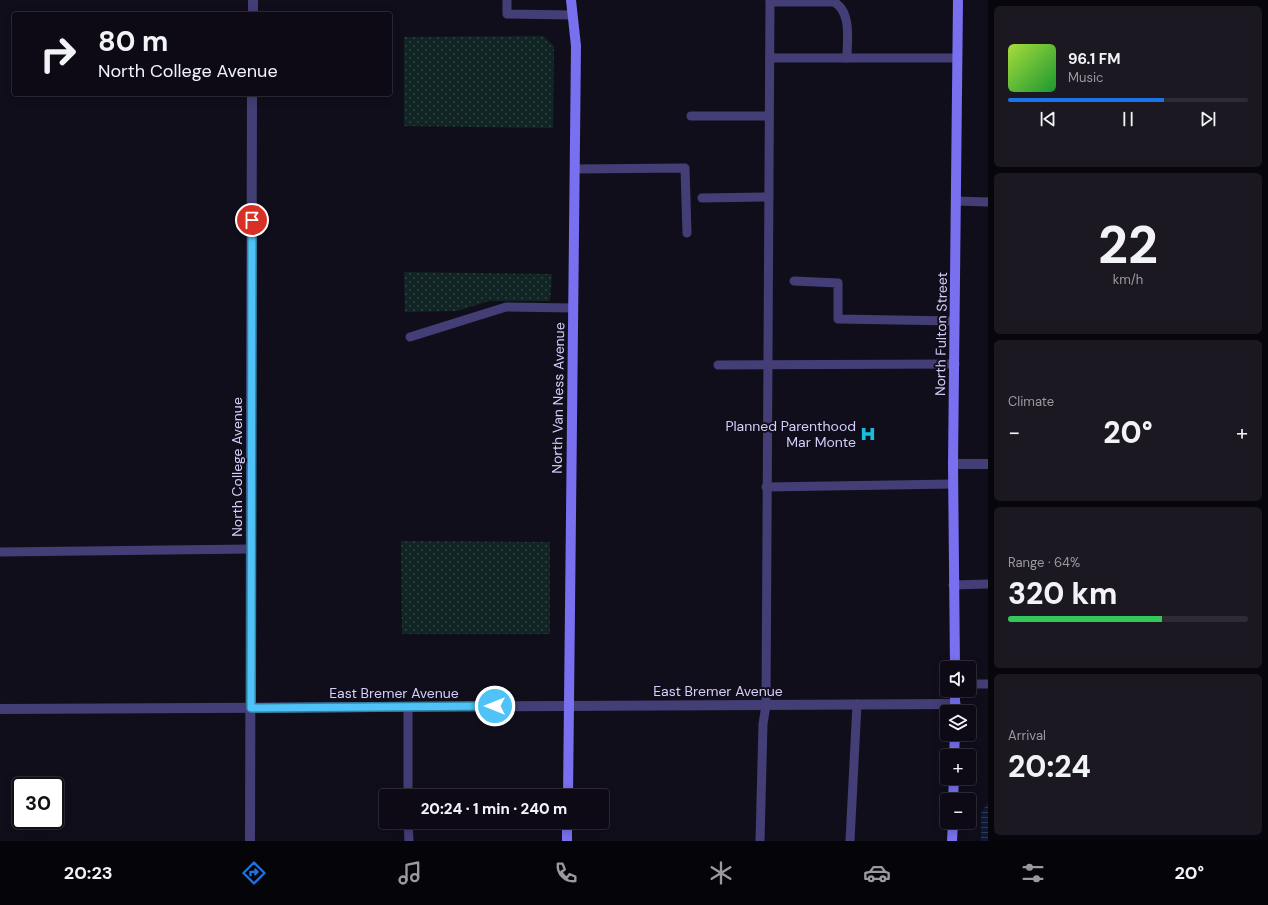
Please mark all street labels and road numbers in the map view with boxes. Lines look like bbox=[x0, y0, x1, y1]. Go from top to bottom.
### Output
street label: North Fulton Street bbox=[931, 272, 951, 396]
street label: North Van Ness Avenue bbox=[548, 322, 568, 474]
street label: North College Avenue bbox=[228, 397, 246, 537]
street label: East Bremer Avenue bbox=[653, 682, 783, 700]
street label: East Bremer Avenue bbox=[329, 684, 459, 702]

